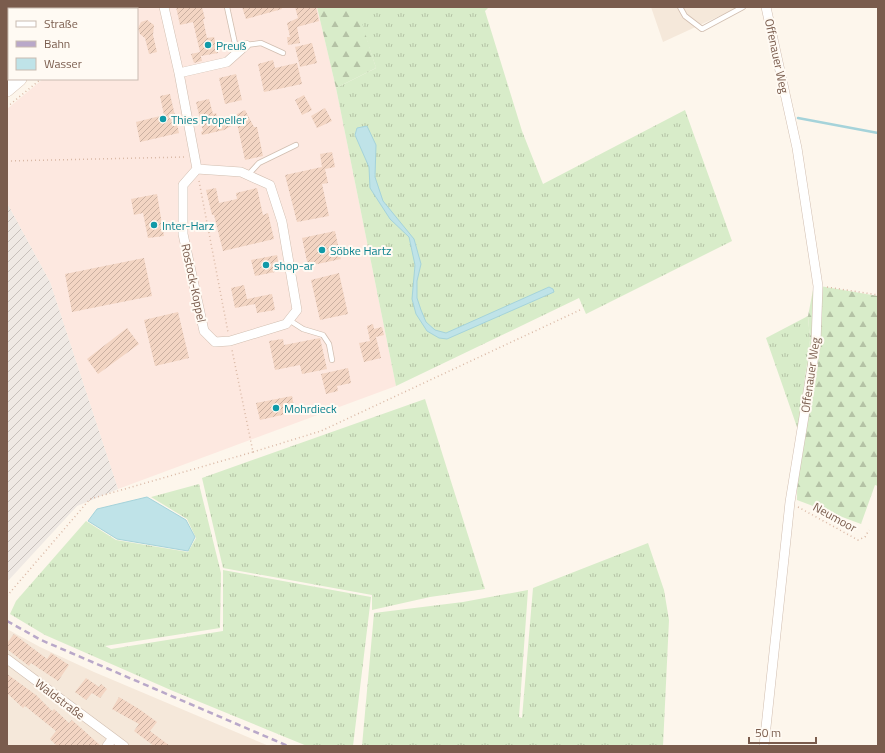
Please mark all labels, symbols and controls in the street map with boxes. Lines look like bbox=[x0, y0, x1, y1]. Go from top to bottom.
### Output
legend bbox=[8, 8, 138, 80]
text: Straße bbox=[44, 14, 78, 33]
street label: Offenauer Weg bbox=[760, 17, 794, 95]
text: Bahn bbox=[44, 34, 70, 53]
place label: Preuß bbox=[216, 36, 247, 55]
marker: Preuß bbox=[203, 40, 213, 50]
text: Wasser bbox=[44, 54, 82, 73]
place label: Thies Propeller bbox=[171, 110, 246, 129]
marker: Thies Propeller bbox=[158, 114, 168, 124]
place label: Inter-Harz bbox=[162, 216, 214, 235]
marker: Inter-Harz bbox=[149, 220, 159, 230]
place label: Söbke Hartz bbox=[330, 241, 391, 260]
street label: Rostock-Koppel bbox=[176, 242, 212, 324]
marker: Söbke Hartz bbox=[317, 245, 327, 255]
place label: shop-ar bbox=[274, 256, 314, 275]
marker: shop-ar bbox=[261, 260, 271, 270]
street label: Offenauer Weg bbox=[795, 336, 825, 414]
place label: Mohrdieck bbox=[284, 399, 337, 418]
marker: Mohrdieck bbox=[271, 403, 281, 413]
street label: Neumoor bbox=[810, 497, 860, 537]
street label: Waldstraße bbox=[31, 674, 89, 724]
scale bar bbox=[749, 719, 816, 745]
text: 50 m bbox=[755, 723, 781, 742]

